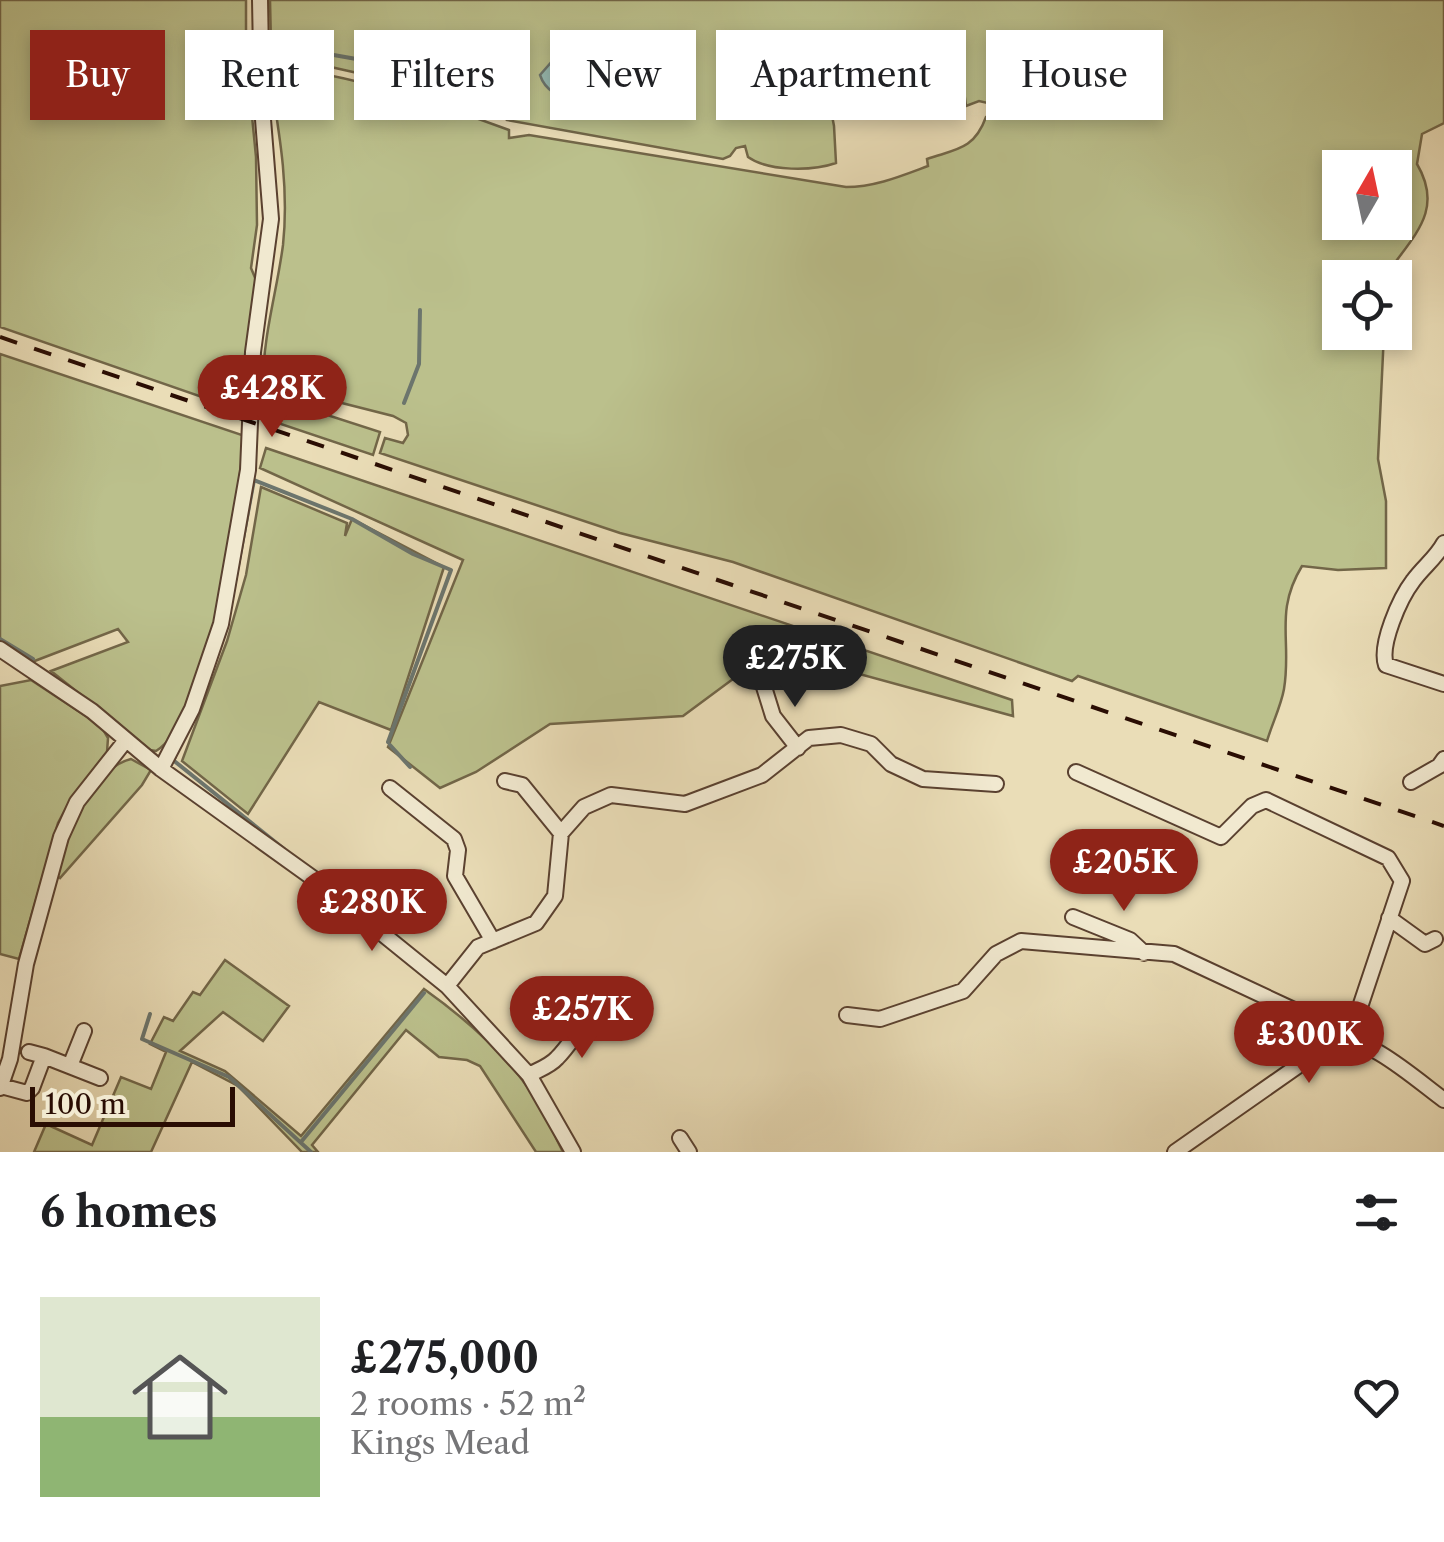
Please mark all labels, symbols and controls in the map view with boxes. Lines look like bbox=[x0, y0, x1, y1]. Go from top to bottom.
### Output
chip: Buy bbox=[30, 30, 165, 120]
chip: Rent bbox=[185, 30, 334, 120]
chip: Filters bbox=[354, 30, 530, 120]
chip: New bbox=[550, 30, 696, 120]
chip: Apartment bbox=[716, 30, 966, 120]
chip: House bbox=[986, 30, 1163, 120]
north arrow bbox=[1322, 150, 1412, 240]
map controls bbox=[1322, 150, 1412, 350]
button: locate bbox=[1322, 260, 1412, 350]
pin: £428K bbox=[202, 355, 342, 440]
text: £428K bbox=[220, 368, 324, 407]
pin: £275K bbox=[725, 625, 865, 710]
text: £275K bbox=[745, 638, 845, 677]
pin: £205K bbox=[1054, 829, 1194, 914]
text: £205K bbox=[1072, 842, 1176, 881]
pin: £280K bbox=[302, 869, 442, 954]
text: £280K bbox=[319, 882, 425, 921]
pin: £257K bbox=[512, 976, 652, 1061]
text: £257K bbox=[532, 989, 632, 1028]
pin: £300K bbox=[1239, 1001, 1379, 1086]
text: £300K bbox=[1256, 1014, 1362, 1053]
scale bar bbox=[30, 1082, 235, 1126]
text: 100 m bbox=[45, 1087, 126, 1121]
icon: filters bbox=[1349, 1185, 1404, 1240]
text: 6 homes bbox=[40, 1186, 218, 1238]
text: £275,000 bbox=[350, 1332, 539, 1384]
icon: home bbox=[120, 1337, 240, 1457]
icon: heart bbox=[1349, 1370, 1404, 1425]
text: 2 rooms · 52 m² bbox=[350, 1384, 586, 1423]
text: Kings Mead bbox=[350, 1423, 530, 1462]

